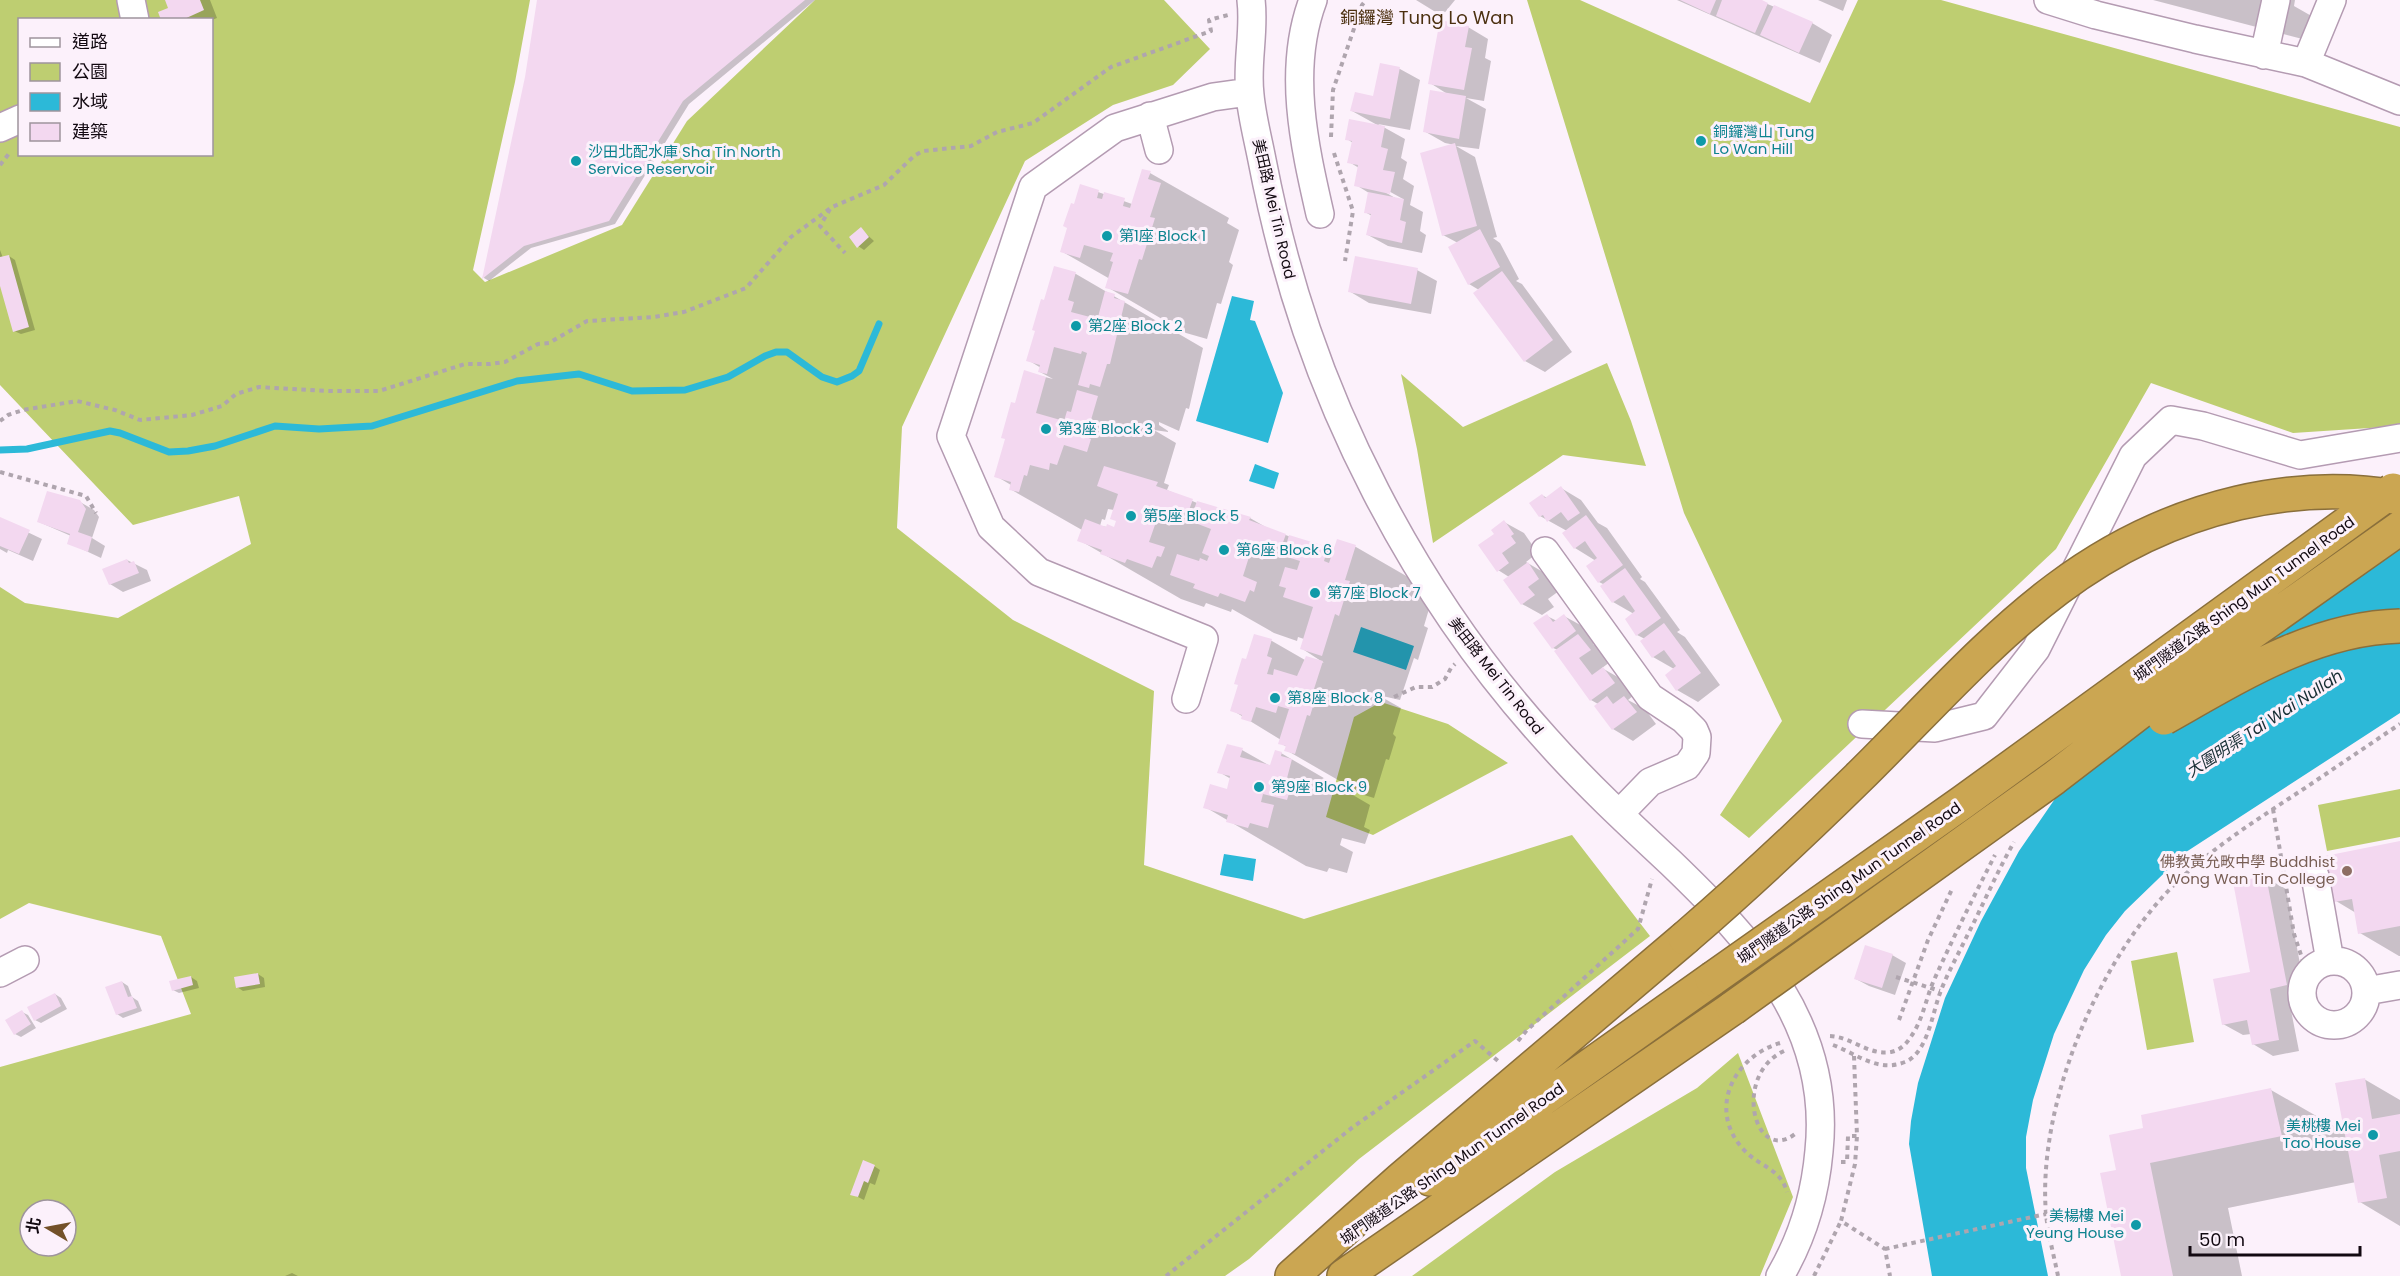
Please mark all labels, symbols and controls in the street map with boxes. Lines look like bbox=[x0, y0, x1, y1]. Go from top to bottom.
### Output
district label: 銅鑼灣 Tung Lo Wan bbox=[1340, 5, 1514, 30]
legend bbox=[18, 18, 213, 156]
text: 道路 bbox=[72, 29, 108, 54]
text: 公園 bbox=[72, 59, 108, 84]
text: 水域 bbox=[72, 89, 108, 114]
text: 建築 bbox=[72, 119, 108, 144]
place label: 銅鑼灣山 Tung Lo Wan Hill bbox=[1713, 121, 1814, 159]
marker: 銅鑼灣山 Tung Lo Wan Hill bbox=[1694, 134, 1708, 148]
street label: 美田路 Mei Tin Road bbox=[1248, 137, 1301, 281]
place label: 沙田北配水庫 Sha Tin North Service Reservoir bbox=[588, 141, 781, 179]
marker: 沙田北配水庫 Sha Tin North Service Reservoir bbox=[569, 154, 583, 168]
place label: 第1座 Block 1 bbox=[1119, 225, 1206, 246]
marker: 第1座 Block 1 bbox=[1100, 229, 1114, 243]
place label: 第2座 Block 2 bbox=[1088, 315, 1183, 336]
marker: 第2座 Block 2 bbox=[1069, 319, 1083, 333]
place label: 第3座 Block 3 bbox=[1058, 418, 1153, 439]
marker: 第3座 Block 3 bbox=[1039, 422, 1053, 436]
place label: 第5座 Block 5 bbox=[1143, 505, 1239, 526]
marker: 第5座 Block 5 bbox=[1124, 509, 1138, 523]
street label: 城門隧道公路 Shing Mun Tunnel Road bbox=[2129, 511, 2359, 686]
place label: 第6座 Block 6 bbox=[1236, 539, 1332, 560]
marker: 第6座 Block 6 bbox=[1217, 543, 1231, 557]
place label: 第7座 Block 7 bbox=[1327, 582, 1421, 603]
marker: 第7座 Block 7 bbox=[1308, 586, 1322, 600]
street label: 美田路 Mei Tin Road bbox=[1444, 613, 1549, 739]
water label: 大圍明渠 Tai Wai Nullah bbox=[2181, 664, 2347, 783]
place label: 第8座 Block 8 bbox=[1287, 687, 1383, 708]
marker: 第8座 Block 8 bbox=[1268, 691, 1282, 705]
place label: 第9座 Block 9 bbox=[1271, 776, 1367, 797]
marker: 第9座 Block 9 bbox=[1252, 780, 1266, 794]
street label: 城門隧道公路 Shing Mun Tunnel Road bbox=[1733, 797, 1965, 968]
place label: 佛教黃允畋中學 Buddhist Wong Wan Tin College bbox=[2160, 851, 2335, 889]
marker: 佛教黃允畋中學 Buddhist Wong Wan Tin College bbox=[2340, 864, 2354, 878]
street label: 城門隧道公路 Shing Mun Tunnel Road bbox=[1336, 1078, 1568, 1249]
place label: 美桃樓 Mei Tao House bbox=[2282, 1115, 2361, 1153]
marker: 美桃樓 Mei Tao House bbox=[2366, 1128, 2380, 1142]
north arrow bbox=[18, 1198, 78, 1258]
place label: 美楊樓 Mei Yeung House bbox=[2026, 1205, 2124, 1243]
text: 北 bbox=[21, 1216, 46, 1235]
marker: 美楊樓 Mei Yeung House bbox=[2129, 1218, 2143, 1232]
scale bar bbox=[2190, 1219, 2360, 1257]
text: 50 m bbox=[2199, 1227, 2245, 1252]

